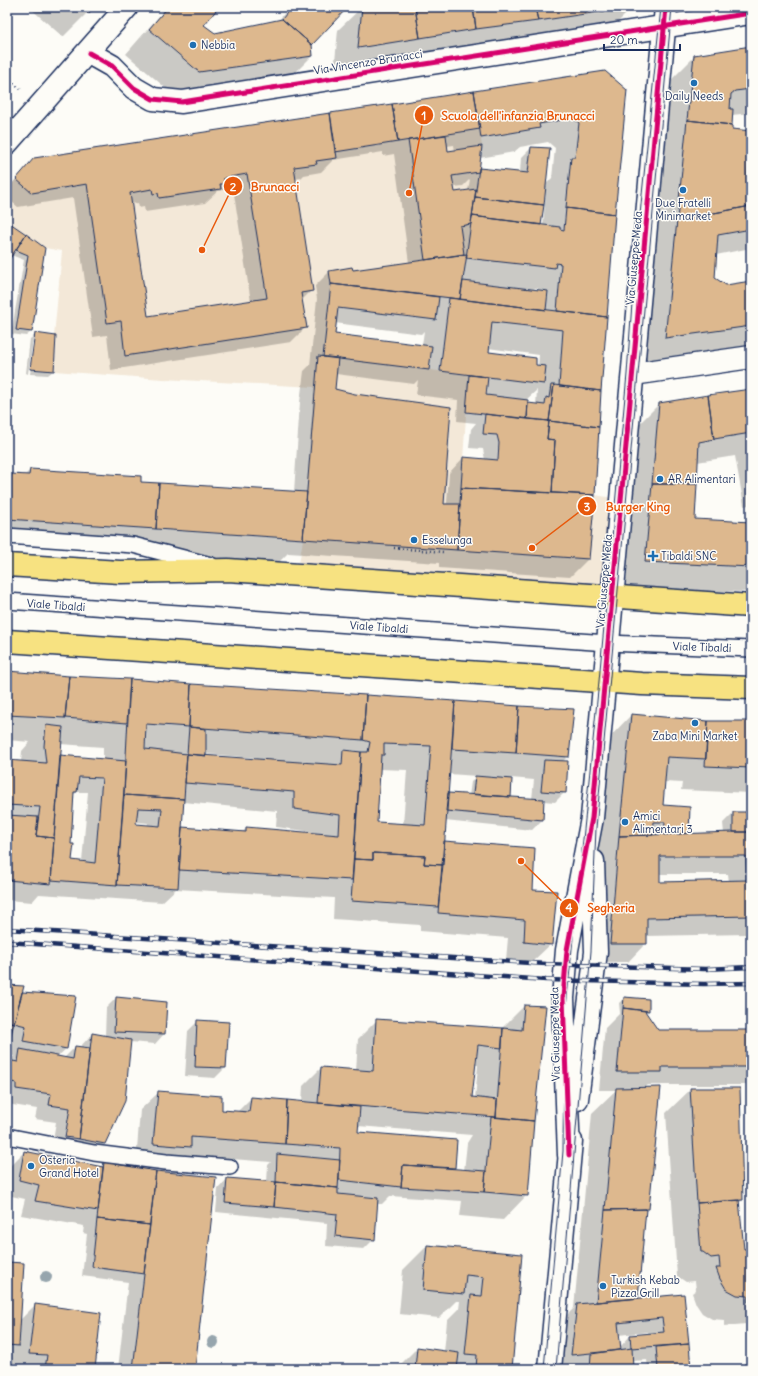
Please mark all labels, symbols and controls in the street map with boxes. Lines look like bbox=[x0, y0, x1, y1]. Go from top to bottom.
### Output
scale bar bbox=[604, 26, 680, 52]
text: 20 m bbox=[610, 32, 638, 47]
place label: Nebbia bbox=[201, 38, 235, 52]
marker: Nebbia bbox=[188, 40, 198, 50]
street label: Via Vincenzo Brunacci bbox=[313, 46, 423, 78]
marker: Daily Needs bbox=[689, 78, 699, 88]
place label: Daily Needs bbox=[665, 89, 723, 103]
callout: Scuola dell'infanzia Brunacci bbox=[414, 103, 603, 127]
text: 1 bbox=[422, 108, 426, 123]
text: Scuola dell'infanzia Brunacci bbox=[441, 108, 595, 123]
callout: Brunacci bbox=[223, 174, 307, 198]
text: 2 bbox=[230, 179, 237, 194]
text: Brunacci bbox=[251, 179, 299, 194]
marker: Due Fratelli Minimarket bbox=[678, 185, 688, 195]
place label: Due Fratelli Minimarket bbox=[655, 196, 711, 223]
street label: Via Giuseppe Meda bbox=[623, 210, 645, 306]
place label: AR Alimentari bbox=[668, 472, 735, 486]
marker: AR Alimentari bbox=[655, 474, 665, 484]
callout: Burger King bbox=[577, 494, 678, 518]
text: 3 bbox=[584, 499, 591, 514]
text: Burger King bbox=[606, 499, 670, 515]
place label: Esselunga bbox=[422, 533, 472, 547]
street label: Via Giuseppe Meda bbox=[593, 533, 615, 629]
marker: Esselunga bbox=[409, 535, 419, 545]
place label: Tibaldi SNC bbox=[661, 549, 717, 563]
marker: Tibaldi SNC bbox=[648, 551, 658, 561]
street label: Viale Tibaldi bbox=[26, 596, 86, 614]
street label: Viale Tibaldi bbox=[349, 618, 409, 636]
street label: Viale Tibaldi bbox=[672, 639, 732, 655]
marker: Zaba Mini Market bbox=[690, 718, 700, 728]
place label: Zaba Mini Market bbox=[653, 729, 738, 743]
place label: Amici Alimentari 3 bbox=[633, 809, 693, 836]
marker: Amici Alimentari 3 bbox=[620, 817, 630, 827]
callout: Segheria bbox=[559, 896, 643, 920]
text: 4 bbox=[566, 900, 573, 915]
text: Segheria bbox=[587, 900, 635, 916]
street label: Via Giuseppe Meda bbox=[547, 987, 563, 1081]
place label: Osteria Grand Hotel bbox=[39, 1153, 99, 1180]
marker: Osteria Grand Hotel bbox=[26, 1161, 36, 1171]
place label: Turkish Kebab Pizza Grill bbox=[611, 1273, 680, 1300]
marker: Turkish Kebab Pizza Grill bbox=[598, 1281, 608, 1291]

